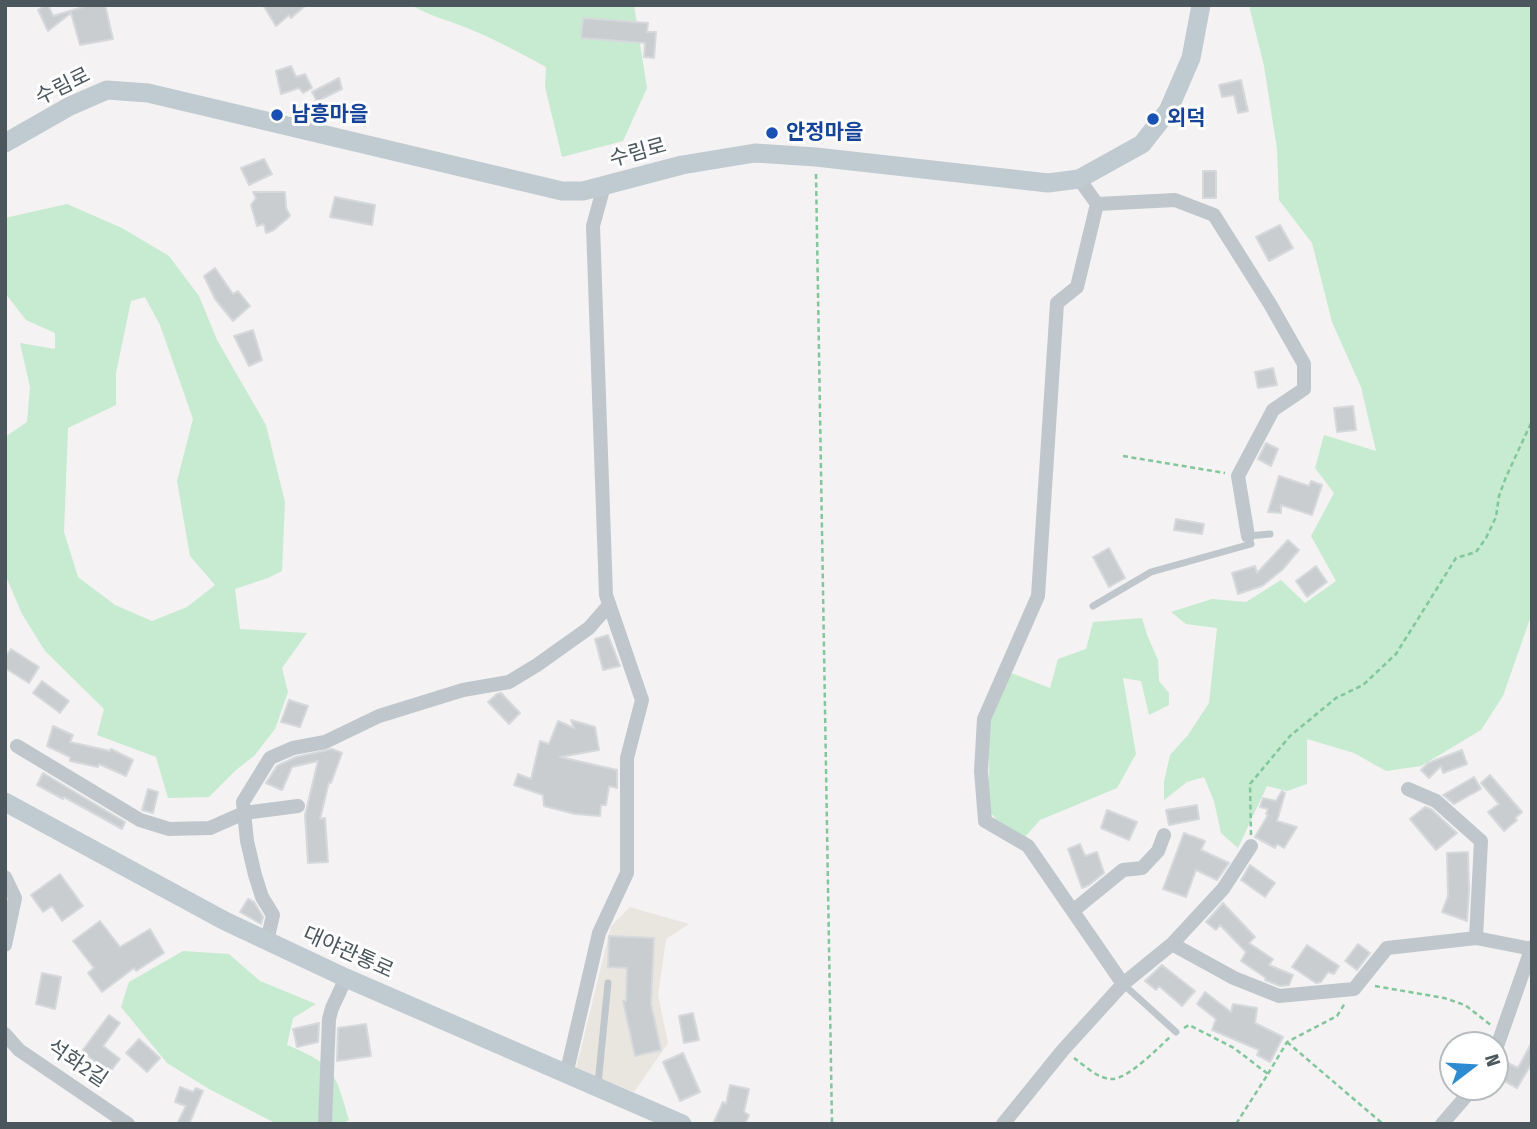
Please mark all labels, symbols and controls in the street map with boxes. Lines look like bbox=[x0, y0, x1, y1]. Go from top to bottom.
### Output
street label: 수림로 bbox=[31, 63, 95, 111]
place label: 남흥마을 bbox=[291, 102, 368, 128]
place label: 외덕 bbox=[1167, 106, 1206, 132]
marker: 남흥마을 bbox=[269, 107, 285, 123]
marker: 외덕 bbox=[1145, 111, 1161, 127]
place label: 안정마을 bbox=[786, 120, 863, 146]
marker: 안정마을 bbox=[764, 125, 780, 141]
street label: 수림로 bbox=[607, 133, 669, 173]
street label: 대야관통로 bbox=[299, 922, 397, 984]
north arrow bbox=[1439, 1031, 1509, 1101]
street label: 석화2길 bbox=[42, 1035, 112, 1093]
text: N bbox=[1480, 1051, 1505, 1069]

